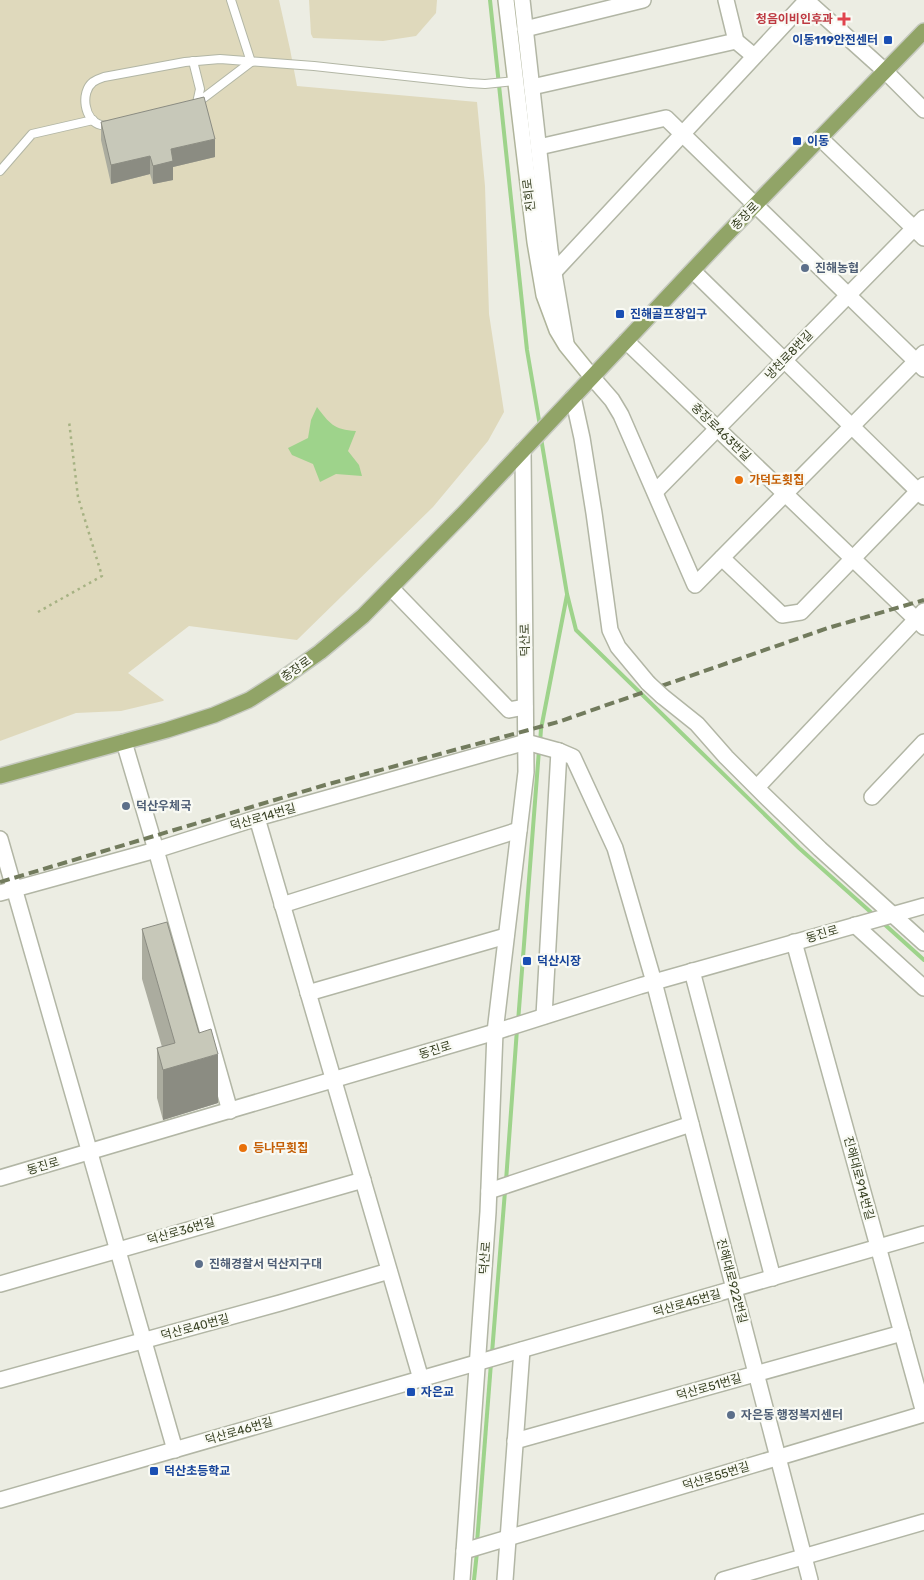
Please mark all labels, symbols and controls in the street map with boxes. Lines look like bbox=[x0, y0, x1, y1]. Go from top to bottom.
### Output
place label: 청음이비인후과 bbox=[756, 12, 833, 26]
marker: 청음이비인후과 bbox=[837, 12, 851, 26]
place label: 이동119안전센터 bbox=[792, 33, 878, 47]
marker: 이동119안전센터 bbox=[882, 34, 894, 46]
place label: 이동 bbox=[807, 134, 829, 148]
marker: 이동 bbox=[791, 135, 803, 147]
street label: 진희로 bbox=[520, 178, 538, 212]
street label: 충장로 bbox=[728, 199, 762, 233]
place label: 진해농협 bbox=[815, 261, 859, 275]
marker: 진해농협 bbox=[799, 262, 811, 274]
place label: 진해골프장입구 bbox=[630, 307, 707, 321]
marker: 진해골프장입구 bbox=[614, 308, 626, 320]
street label: 냉천로8번길 bbox=[762, 328, 816, 382]
street label: 충장로463번길 bbox=[688, 400, 754, 464]
place label: 가덕도횟집 bbox=[749, 473, 804, 487]
marker: 가덕도횟집 bbox=[733, 474, 745, 486]
street label: 덕산로 bbox=[518, 623, 532, 657]
street label: 충장로 bbox=[278, 654, 314, 684]
place label: 덕산우체국 bbox=[136, 799, 191, 813]
marker: 덕산우체국 bbox=[120, 800, 132, 812]
street label: 덕산로14번길 bbox=[228, 801, 298, 833]
street label: 동진로 bbox=[804, 923, 840, 945]
place label: 덕산시장 bbox=[537, 954, 581, 968]
marker: 덕산시장 bbox=[521, 955, 533, 967]
street label: 동진로 bbox=[417, 1038, 453, 1062]
street label: 진해대로914번길 bbox=[841, 1135, 877, 1221]
place label: 등나무횟집 bbox=[253, 1141, 308, 1155]
marker: 등나무횟집 bbox=[237, 1142, 249, 1154]
street label: 동진로 bbox=[25, 1155, 61, 1177]
street label: 덕산로36번길 bbox=[146, 1215, 216, 1247]
street label: 진해대로922번길 bbox=[714, 1237, 750, 1325]
street label: 덕산로 bbox=[477, 1241, 493, 1275]
place label: 진해경찰서 덕산지구대 bbox=[209, 1257, 322, 1271]
marker: 진해경찰서 덕산지구대 bbox=[193, 1258, 205, 1270]
street label: 덕산로45번길 bbox=[652, 1287, 722, 1319]
street label: 덕산로40번길 bbox=[159, 1311, 231, 1343]
street label: 덕산로51번길 bbox=[675, 1371, 743, 1403]
place label: 자은교 bbox=[421, 1385, 454, 1399]
marker: 자은교 bbox=[405, 1386, 417, 1398]
place label: 자은동 행정복지센터 bbox=[741, 1408, 843, 1422]
marker: 자은동 행정복지센터 bbox=[725, 1409, 737, 1421]
street label: 덕산로46번길 bbox=[203, 1415, 275, 1447]
street label: 덕산로55번길 bbox=[681, 1459, 751, 1493]
place label: 덕산초등학교 bbox=[164, 1464, 230, 1478]
marker: 덕산초등학교 bbox=[148, 1465, 160, 1477]

